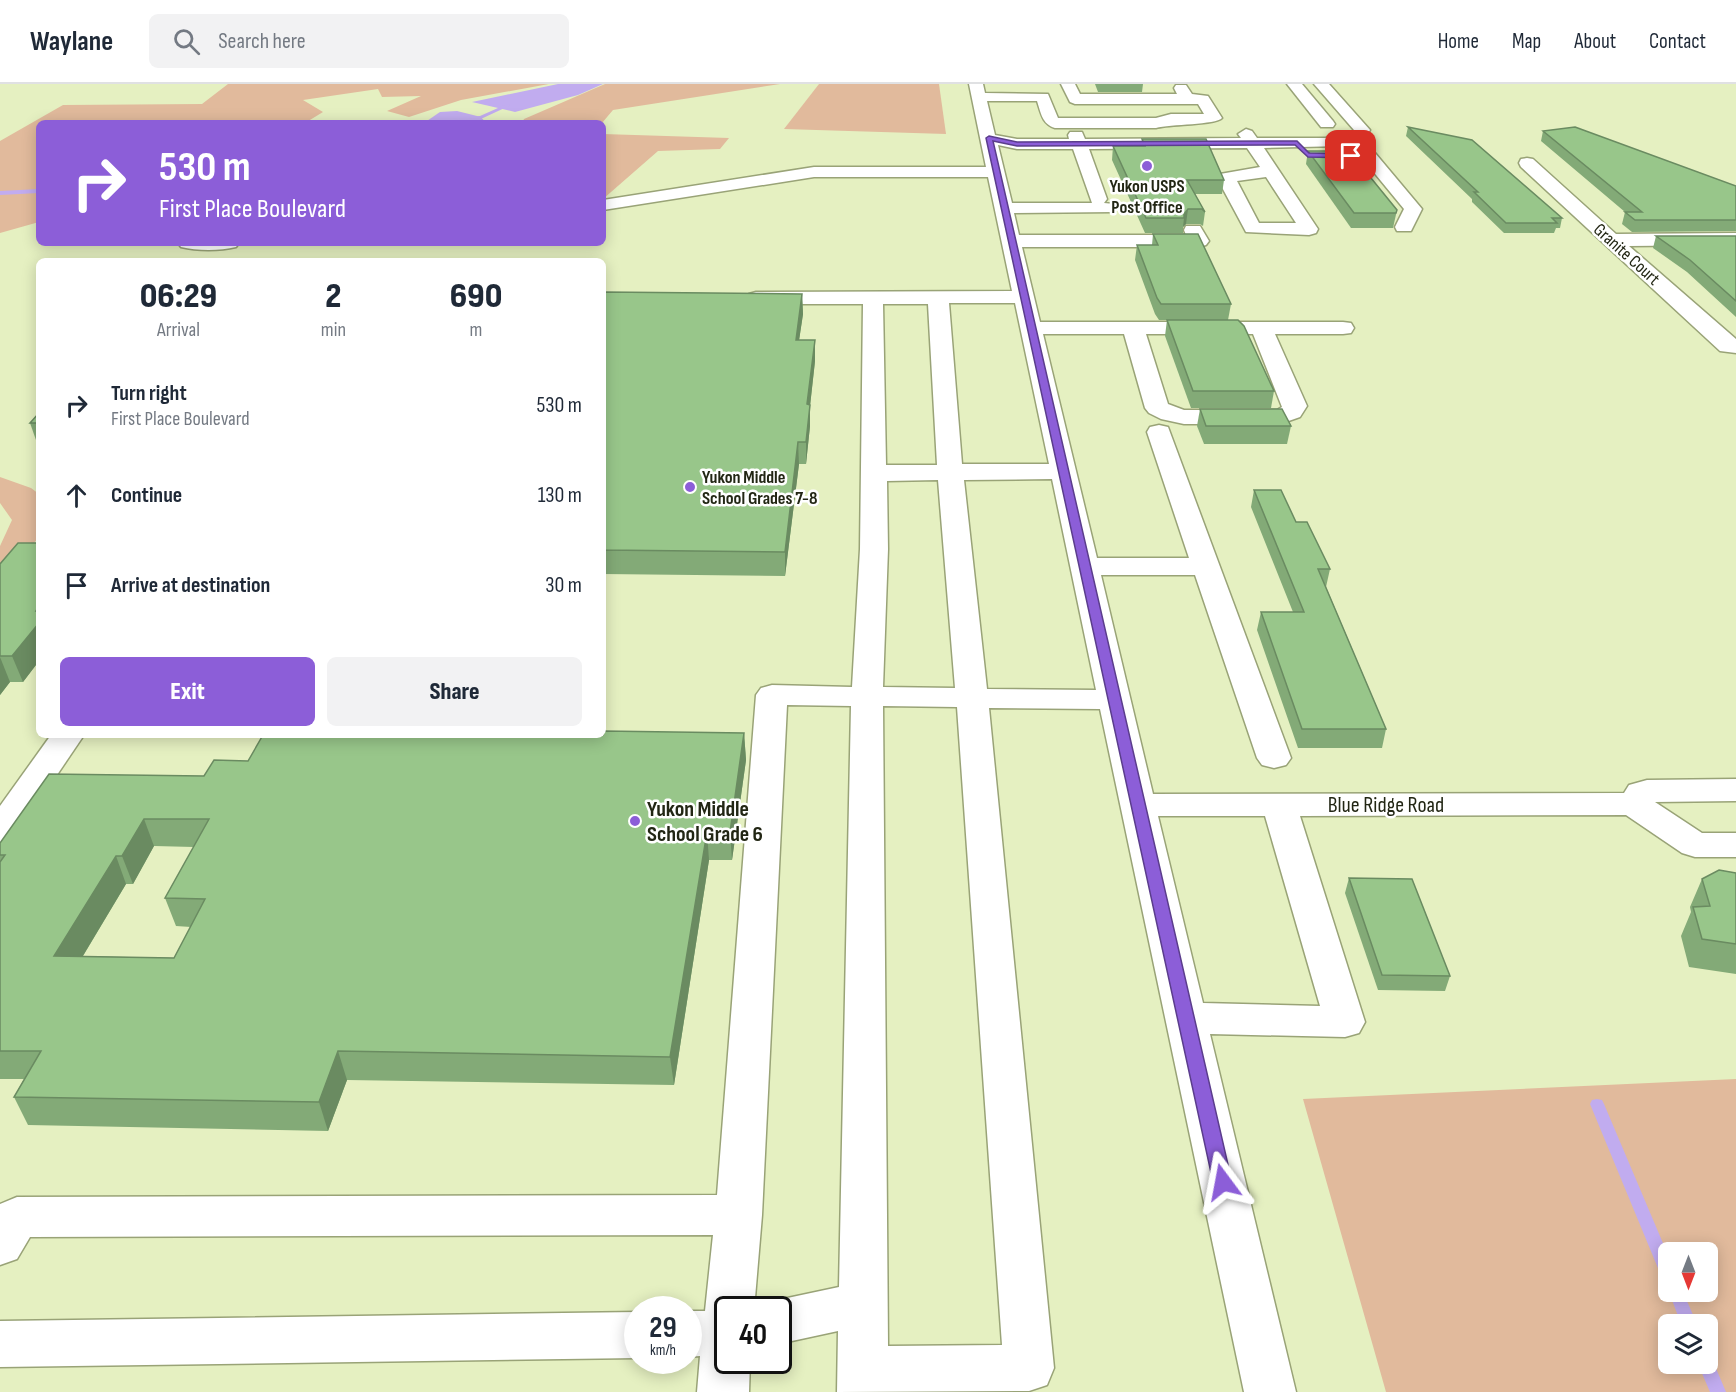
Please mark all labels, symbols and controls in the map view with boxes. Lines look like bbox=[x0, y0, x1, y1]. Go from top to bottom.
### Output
search box bbox=[149, 14, 569, 68]
text: Waylane bbox=[30, 25, 113, 58]
icon: search bbox=[170, 25, 203, 58]
text: Search here bbox=[218, 28, 306, 55]
text: Home bbox=[1438, 29, 1479, 54]
text: Map bbox=[1512, 29, 1541, 54]
text: About bbox=[1574, 29, 1616, 54]
text: Contact bbox=[1649, 29, 1706, 54]
pin bbox=[1325, 130, 1376, 181]
icon: arrive bbox=[1334, 139, 1367, 172]
text: 530 m bbox=[159, 142, 251, 193]
icon: right bbox=[60, 144, 138, 222]
marker: Yukon USPS Post Office bbox=[1140, 159, 1154, 173]
place label: Yukon USPS Post Office bbox=[1109, 176, 1185, 218]
text: First Place Boulevard bbox=[159, 193, 346, 225]
street label: Granite Court bbox=[1589, 219, 1664, 290]
text: 06:29 bbox=[140, 275, 217, 318]
text: 2 bbox=[325, 275, 342, 318]
text: 690 bbox=[450, 275, 502, 318]
text: Arrival bbox=[157, 318, 200, 342]
text: min bbox=[321, 318, 346, 342]
text: m bbox=[470, 318, 482, 342]
text: Turn right bbox=[111, 380, 187, 407]
icon: right bbox=[60, 389, 93, 422]
text: 530 m bbox=[537, 392, 582, 419]
text: First Place Boulevard bbox=[111, 407, 250, 431]
place label: Yukon Middle School Grades 7-8 bbox=[702, 467, 818, 509]
icon: ahead bbox=[60, 479, 93, 512]
marker: Yukon Middle School Grades 7-8 bbox=[683, 480, 697, 494]
text: Continue bbox=[111, 482, 182, 509]
text: 130 m bbox=[538, 482, 582, 509]
icon: arrive bbox=[60, 569, 93, 602]
text: Arrive at destination bbox=[111, 572, 270, 599]
text: 30 m bbox=[545, 572, 582, 599]
button: Exit bbox=[60, 657, 315, 726]
button: Share bbox=[327, 657, 582, 726]
street label: Blue Ridge Road bbox=[1328, 792, 1444, 819]
place label: Yukon Middle School Grade 6 bbox=[647, 796, 763, 848]
marker: Yukon Middle School Grade 6 bbox=[628, 814, 642, 828]
position arrow bbox=[1191, 1150, 1255, 1214]
north arrow bbox=[1658, 1242, 1718, 1302]
map controls bbox=[1658, 1242, 1718, 1374]
speed limit sign: 40 bbox=[714, 1296, 792, 1374]
text: 29 bbox=[649, 1310, 677, 1346]
button: layers bbox=[1658, 1314, 1718, 1374]
text: km/h bbox=[650, 1341, 676, 1360]

